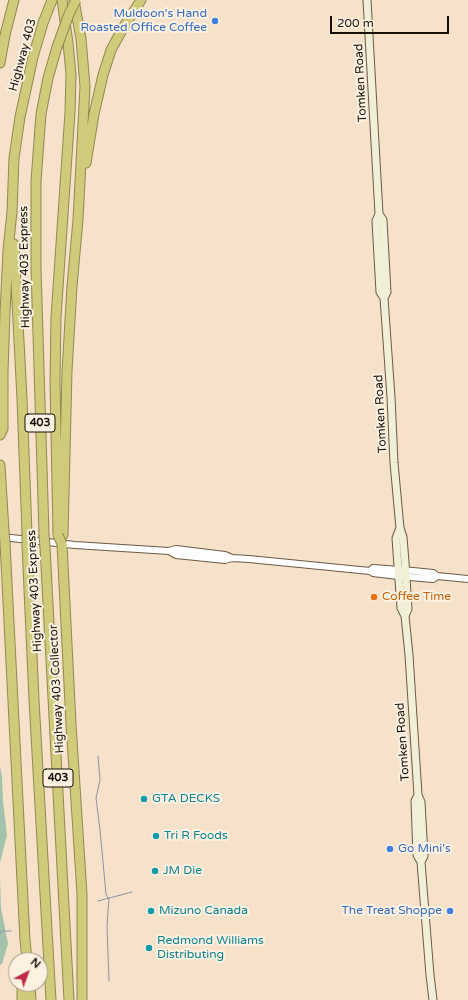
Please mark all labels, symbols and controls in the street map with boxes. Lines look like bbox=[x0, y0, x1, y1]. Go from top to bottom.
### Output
place label: Muldoon's Hand Roasted Office Coffee bbox=[80, 7, 207, 35]
scale bar bbox=[332, 8, 451, 34]
marker: Muldoon's Hand Roasted Office Coffee bbox=[210, 16, 220, 26]
text: 200 m bbox=[337, 16, 374, 30]
street label: Highway 403 bbox=[6, 17, 40, 93]
street label: Tomken Road bbox=[352, 43, 370, 123]
street label: Highway 403 Express bbox=[17, 206, 33, 328]
street label: Tomken Road bbox=[372, 374, 390, 454]
road number: 403 bbox=[25, 414, 55, 432]
street label: Highway 403 Express bbox=[25, 529, 45, 653]
place label: Coffee Time bbox=[382, 590, 451, 604]
marker: Coffee Time bbox=[369, 592, 379, 602]
street label: Highway 403 Collector bbox=[46, 624, 68, 754]
street label: Tomken Road bbox=[393, 702, 413, 782]
road number: 403 bbox=[43, 769, 73, 787]
place label: GTA DECKS bbox=[152, 792, 220, 806]
marker: GTA DECKS bbox=[139, 794, 149, 804]
place label: Tri R Foods bbox=[164, 829, 228, 843]
marker: Tri R Foods bbox=[151, 831, 161, 841]
place label: Go Mini's bbox=[398, 842, 451, 856]
marker: Go Mini's bbox=[385, 844, 395, 854]
place label: JM Die bbox=[163, 864, 202, 878]
marker: JM Die bbox=[150, 866, 160, 876]
place label: Mizuno Canada bbox=[159, 904, 248, 918]
place label: The Treat Shoppe bbox=[342, 904, 442, 918]
marker: Mizuno Canada bbox=[146, 906, 156, 916]
marker: The Treat Shoppe bbox=[445, 906, 455, 916]
place label: Redmond Williams Distributing bbox=[157, 934, 264, 962]
marker: Redmond Williams Distributing bbox=[144, 943, 154, 953]
north arrow bbox=[8, 952, 48, 992]
text: N bbox=[28, 956, 43, 971]

